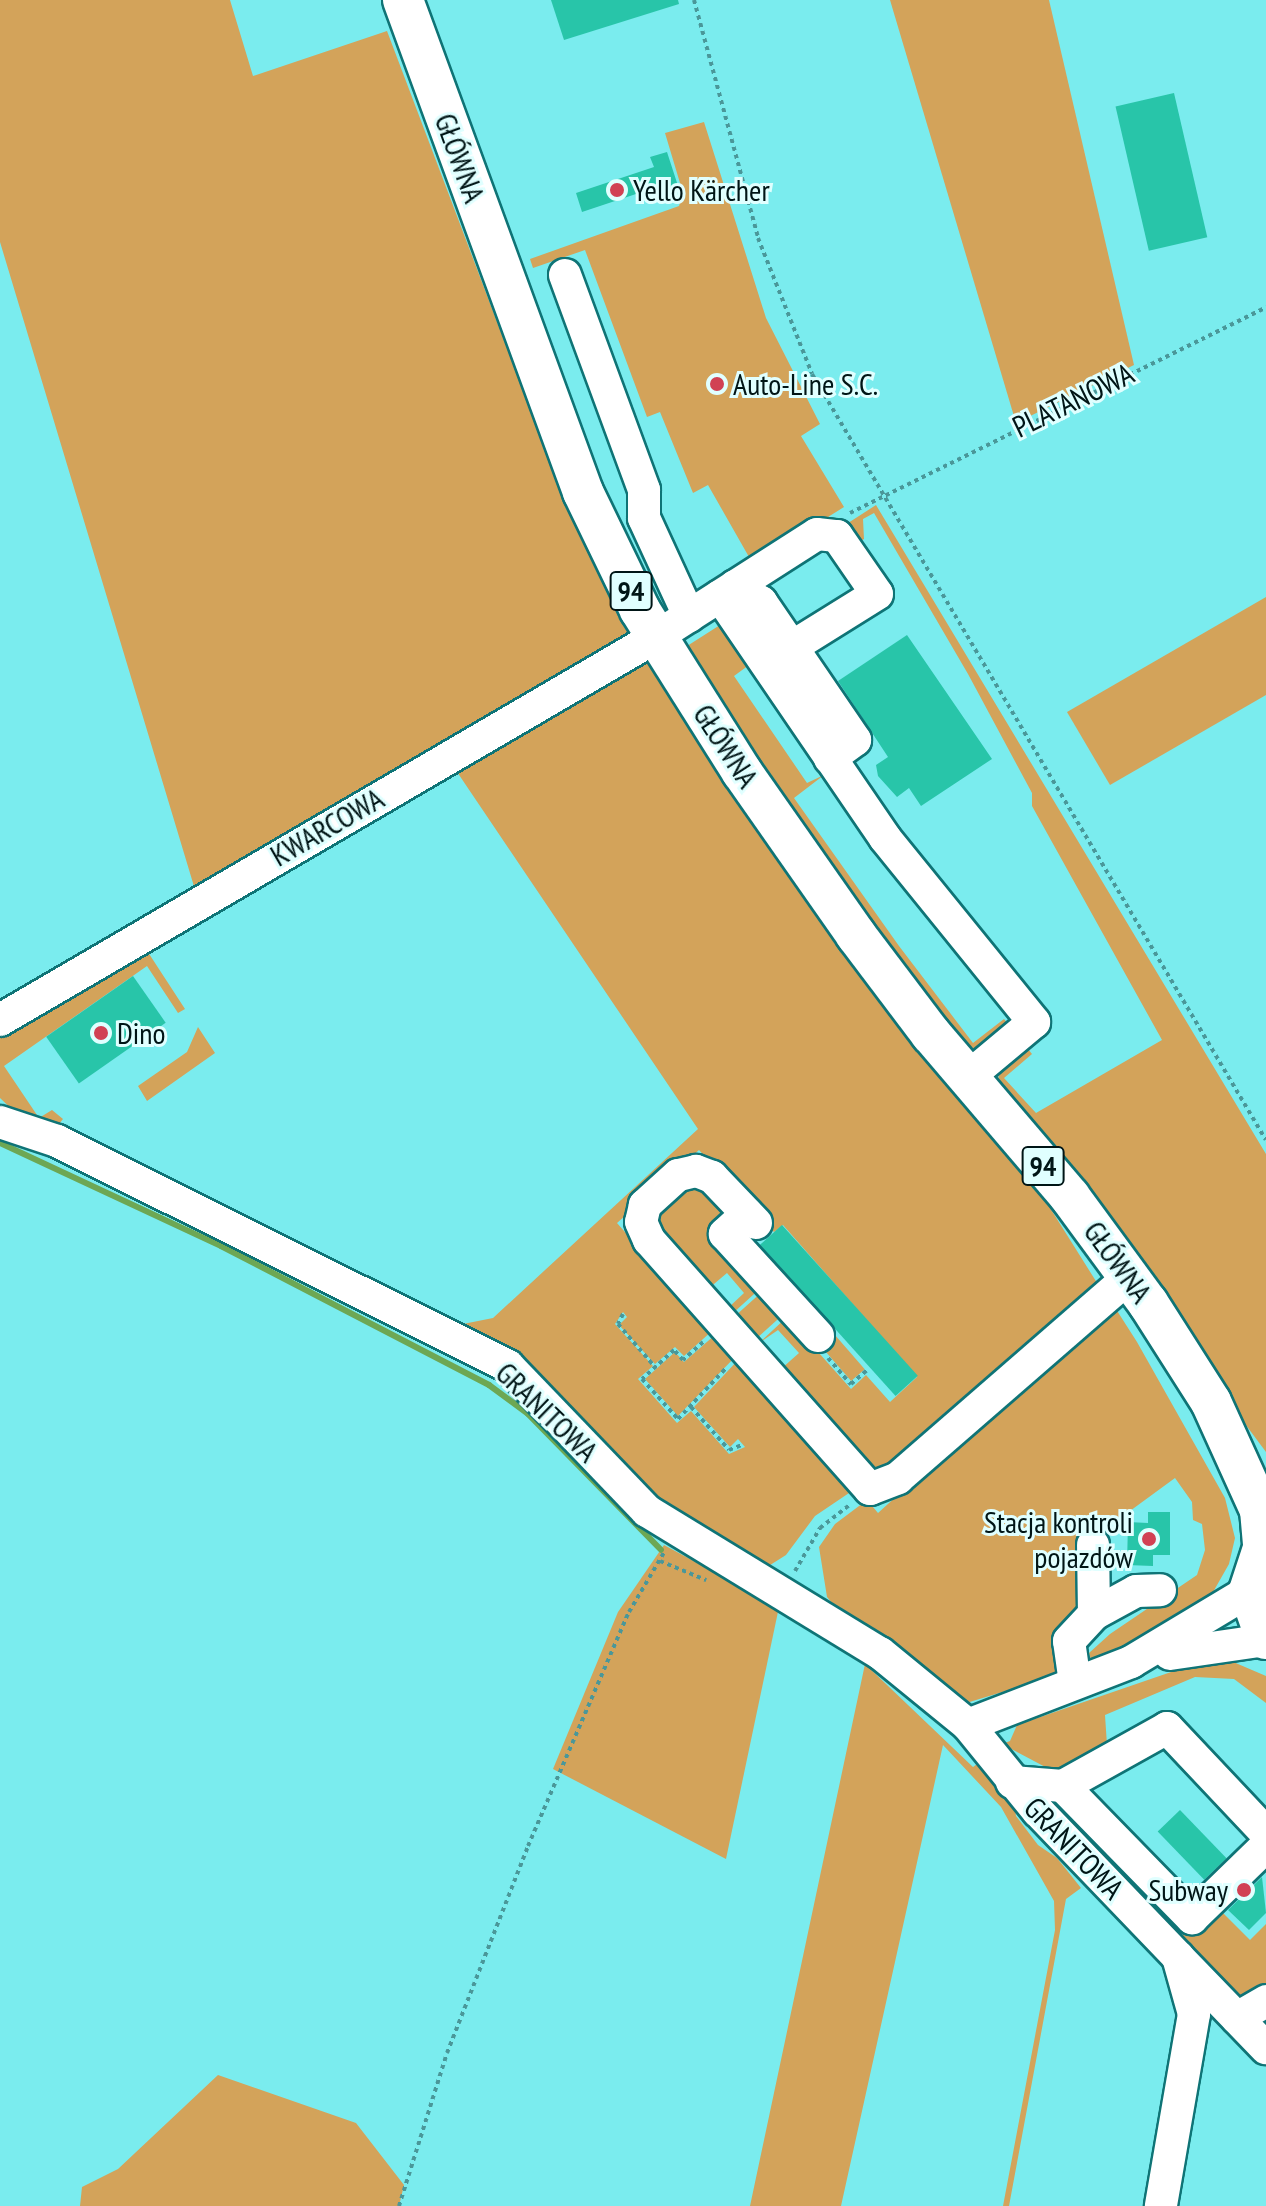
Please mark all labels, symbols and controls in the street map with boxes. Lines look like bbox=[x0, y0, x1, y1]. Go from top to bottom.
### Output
street label: GŁÓWNA bbox=[427, 109, 493, 207]
place label: Yello Kärcher bbox=[633, 172, 770, 208]
marker: Yello Kärcher bbox=[608, 181, 626, 199]
street label: PLATANOWA bbox=[1007, 355, 1139, 445]
place label: Auto-Line S.C. bbox=[733, 366, 878, 402]
marker: Auto-Line S.C. bbox=[708, 375, 726, 393]
road number: 94 bbox=[609, 567, 653, 615]
street label: GŁÓWNA bbox=[686, 698, 766, 794]
street label: KWARCOWA bbox=[264, 780, 390, 874]
place label: Dino bbox=[117, 1015, 165, 1051]
marker: Dino bbox=[92, 1024, 110, 1042]
road number: 94 bbox=[1021, 1142, 1065, 1190]
street label: GŁÓWNA bbox=[1076, 1214, 1160, 1310]
street label: GRANITOWA bbox=[489, 1355, 605, 1469]
place label: Stacja kontroli pojazdów bbox=[984, 1504, 1133, 1574]
marker: Stacja kontroli pojazdów bbox=[1140, 1530, 1158, 1548]
street label: GRANITOWA bbox=[1017, 1790, 1131, 1906]
place label: Subway bbox=[1148, 1872, 1228, 1908]
marker: Subway bbox=[1235, 1881, 1253, 1899]

